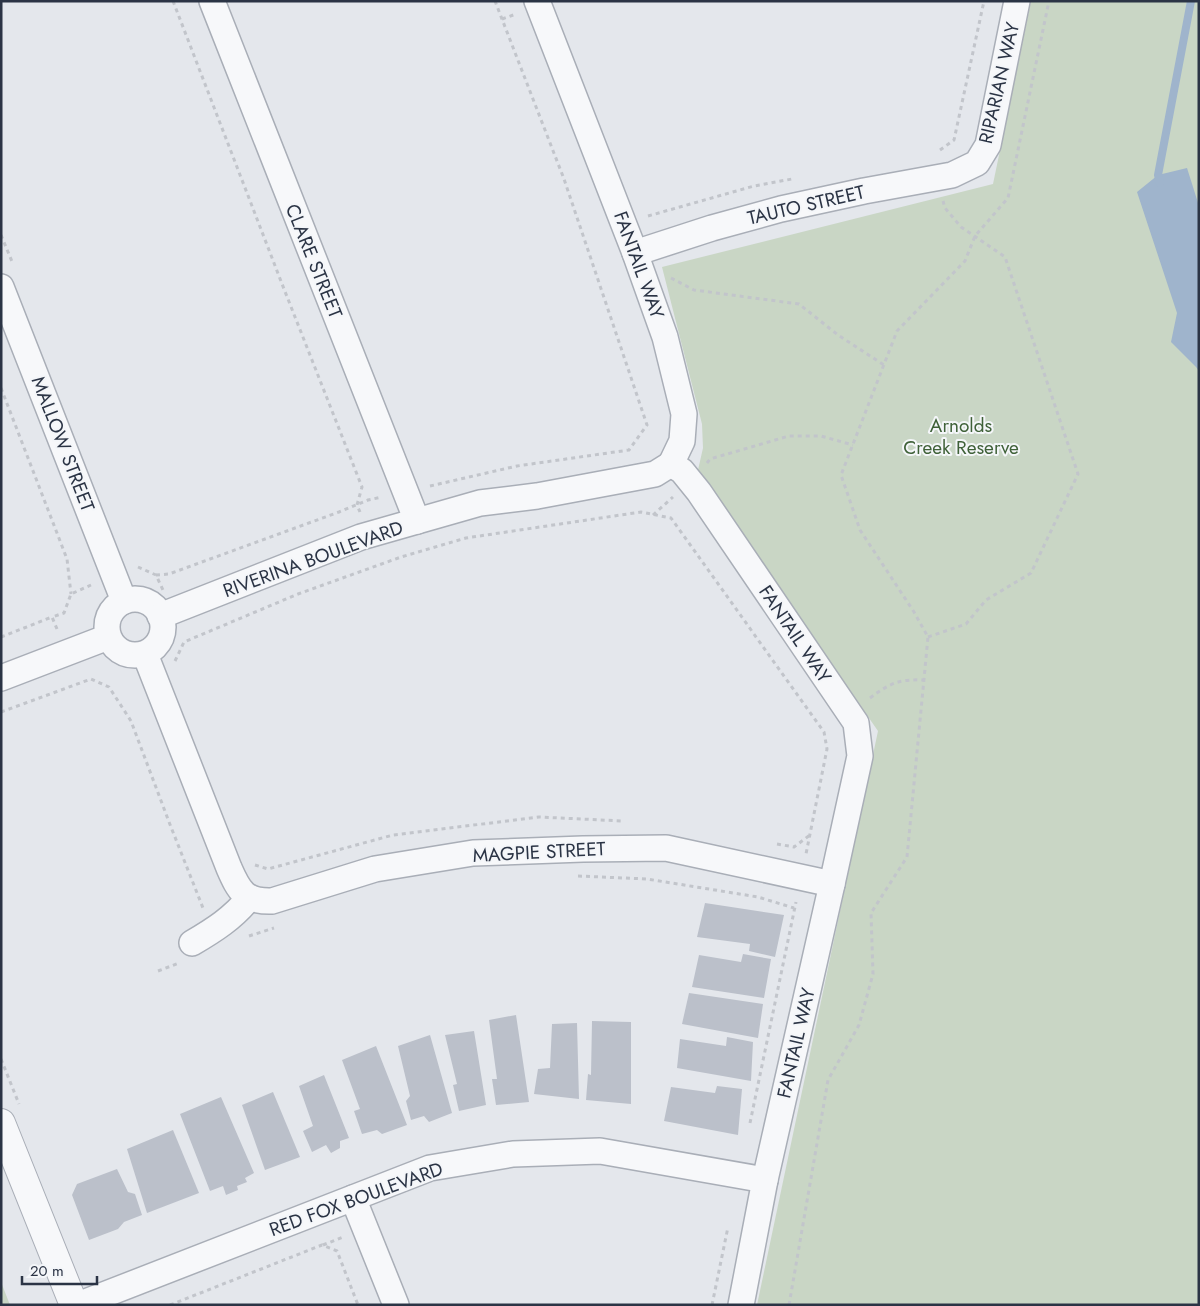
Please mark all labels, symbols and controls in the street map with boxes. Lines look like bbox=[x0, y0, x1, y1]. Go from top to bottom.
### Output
street label: RIPARIAN WAY bbox=[972, 19, 1026, 146]
street label: TAUTO STREET bbox=[745, 178, 867, 232]
street label: CLARE STREET bbox=[279, 200, 349, 322]
street label: FANTAIL WAY bbox=[607, 207, 671, 323]
street label: MALLOW STREET bbox=[25, 372, 101, 516]
park label: Arnolds Creek Reserve bbox=[903, 412, 1019, 461]
street label: RIVERINA BOULEVARD bbox=[219, 514, 407, 604]
street label: FANTAIL WAY bbox=[752, 580, 838, 688]
street label: MAGPIE STREET bbox=[472, 835, 606, 869]
street label: FANTAIL WAY bbox=[770, 985, 822, 1101]
street label: RED FOX BOULEVARD bbox=[265, 1155, 447, 1243]
scale bar bbox=[22, 1254, 98, 1286]
text: 20 m bbox=[30, 1260, 64, 1282]

